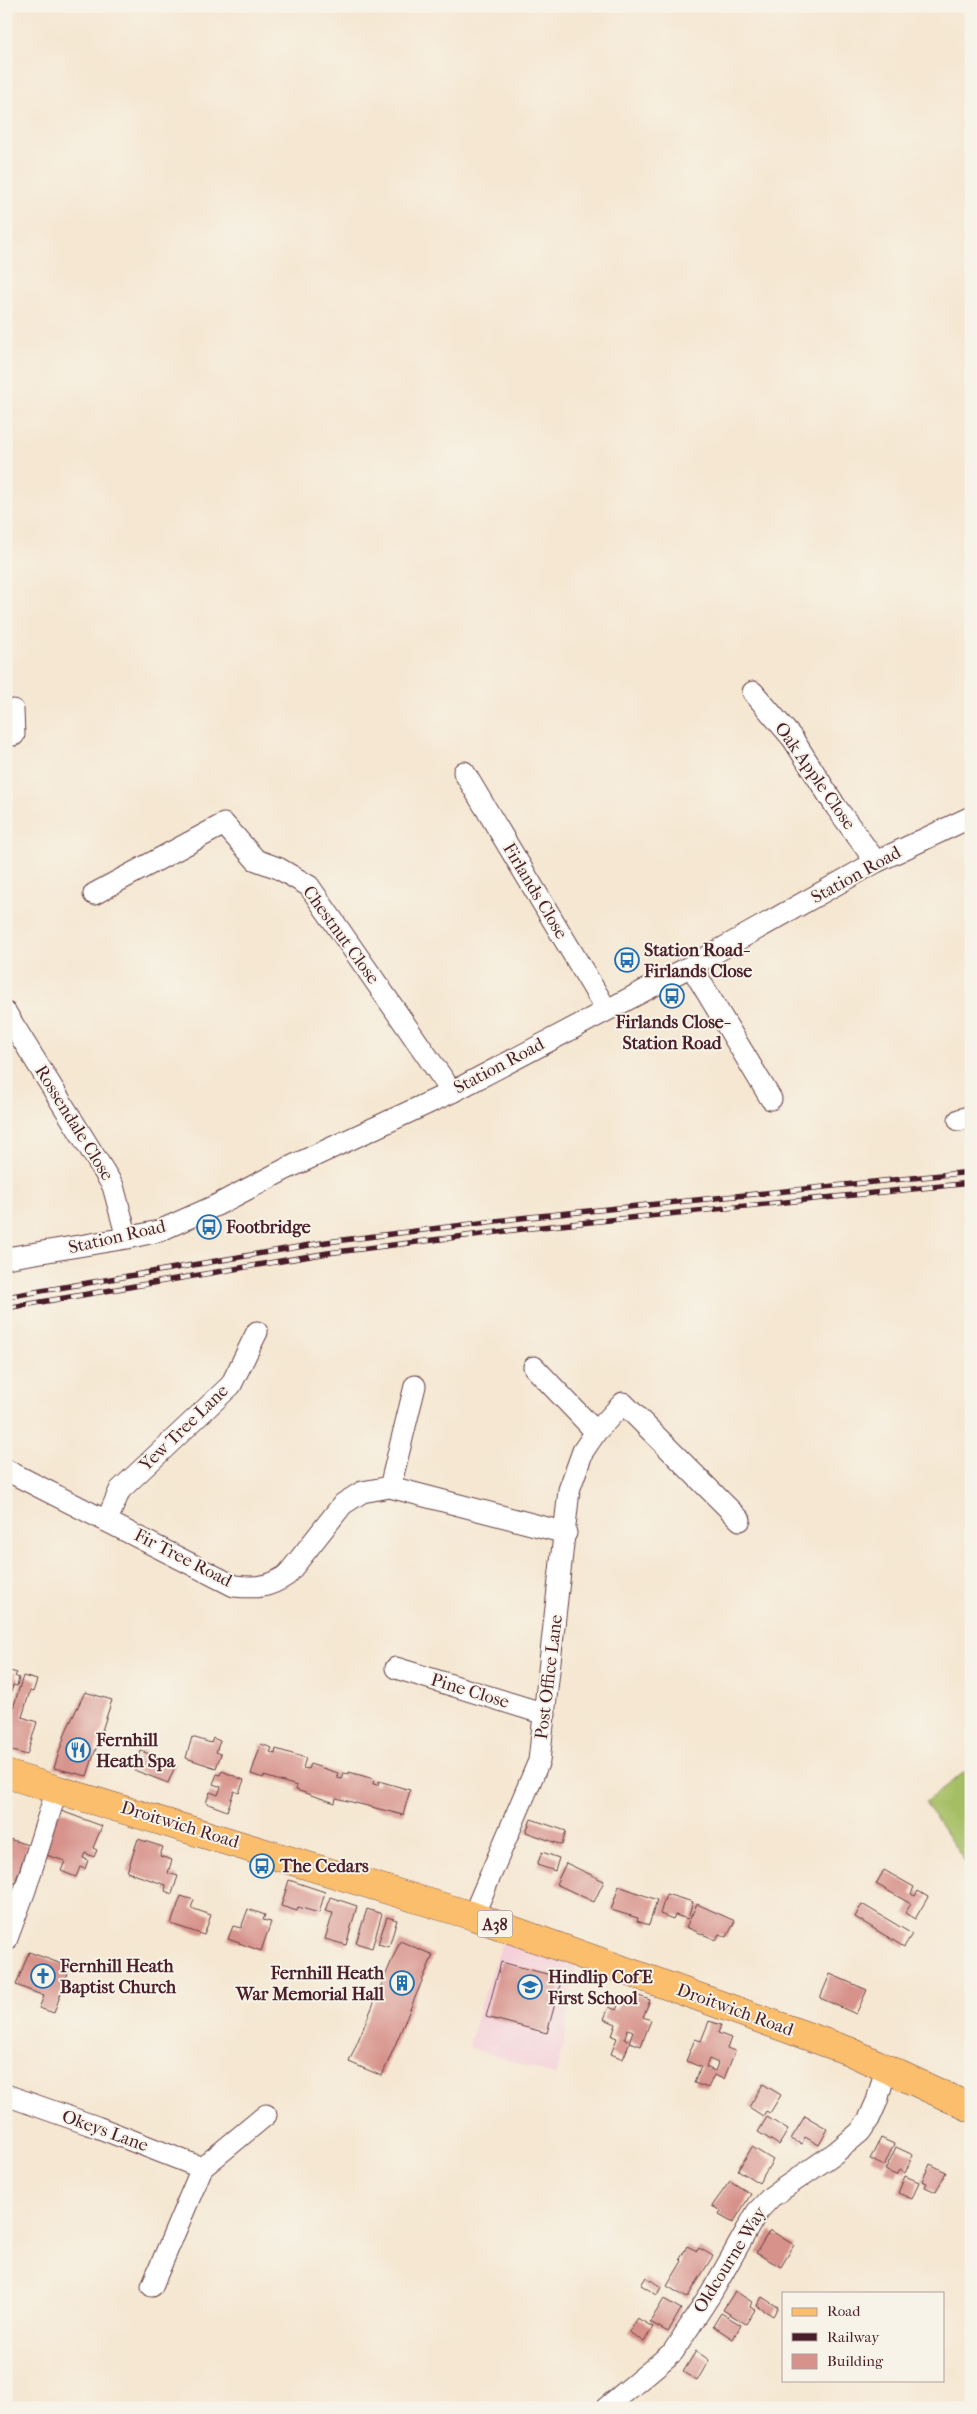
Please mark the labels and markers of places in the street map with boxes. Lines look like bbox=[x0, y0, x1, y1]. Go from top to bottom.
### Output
place label: Station Road- Firlands Close bbox=[643, 940, 752, 982]
bus stop icon: Station Road- Firlands Close bbox=[614, 947, 640, 973]
bus stop icon: Firlands Close- Station Road bbox=[659, 983, 685, 1009]
place label: Firlands Close- Station Road bbox=[615, 1012, 732, 1054]
bus stop icon: Footbridge bbox=[196, 1214, 222, 1240]
place label: Footbridge bbox=[225, 1217, 311, 1238]
place label: Fernhill Heath Spa bbox=[95, 1730, 176, 1772]
restaurant icon: Fernhill Heath Spa bbox=[65, 1737, 91, 1763]
bus stop icon: The Cedars bbox=[249, 1853, 275, 1879]
place label: The Cedars bbox=[279, 1856, 369, 1877]
place label: Fernhill Heath Baptist Church bbox=[59, 1956, 177, 1998]
church icon: Fernhill Heath Baptist Church bbox=[30, 1963, 56, 1989]
place label: Fernhill Heath War Memorial Hall bbox=[235, 1963, 385, 2005]
place label: Hindlip CofE First School bbox=[547, 1967, 653, 2009]
building icon: Fernhill Heath War Memorial Hall bbox=[389, 1970, 415, 1996]
school or university icon: Hindlip CofE First School bbox=[517, 1974, 543, 2000]

